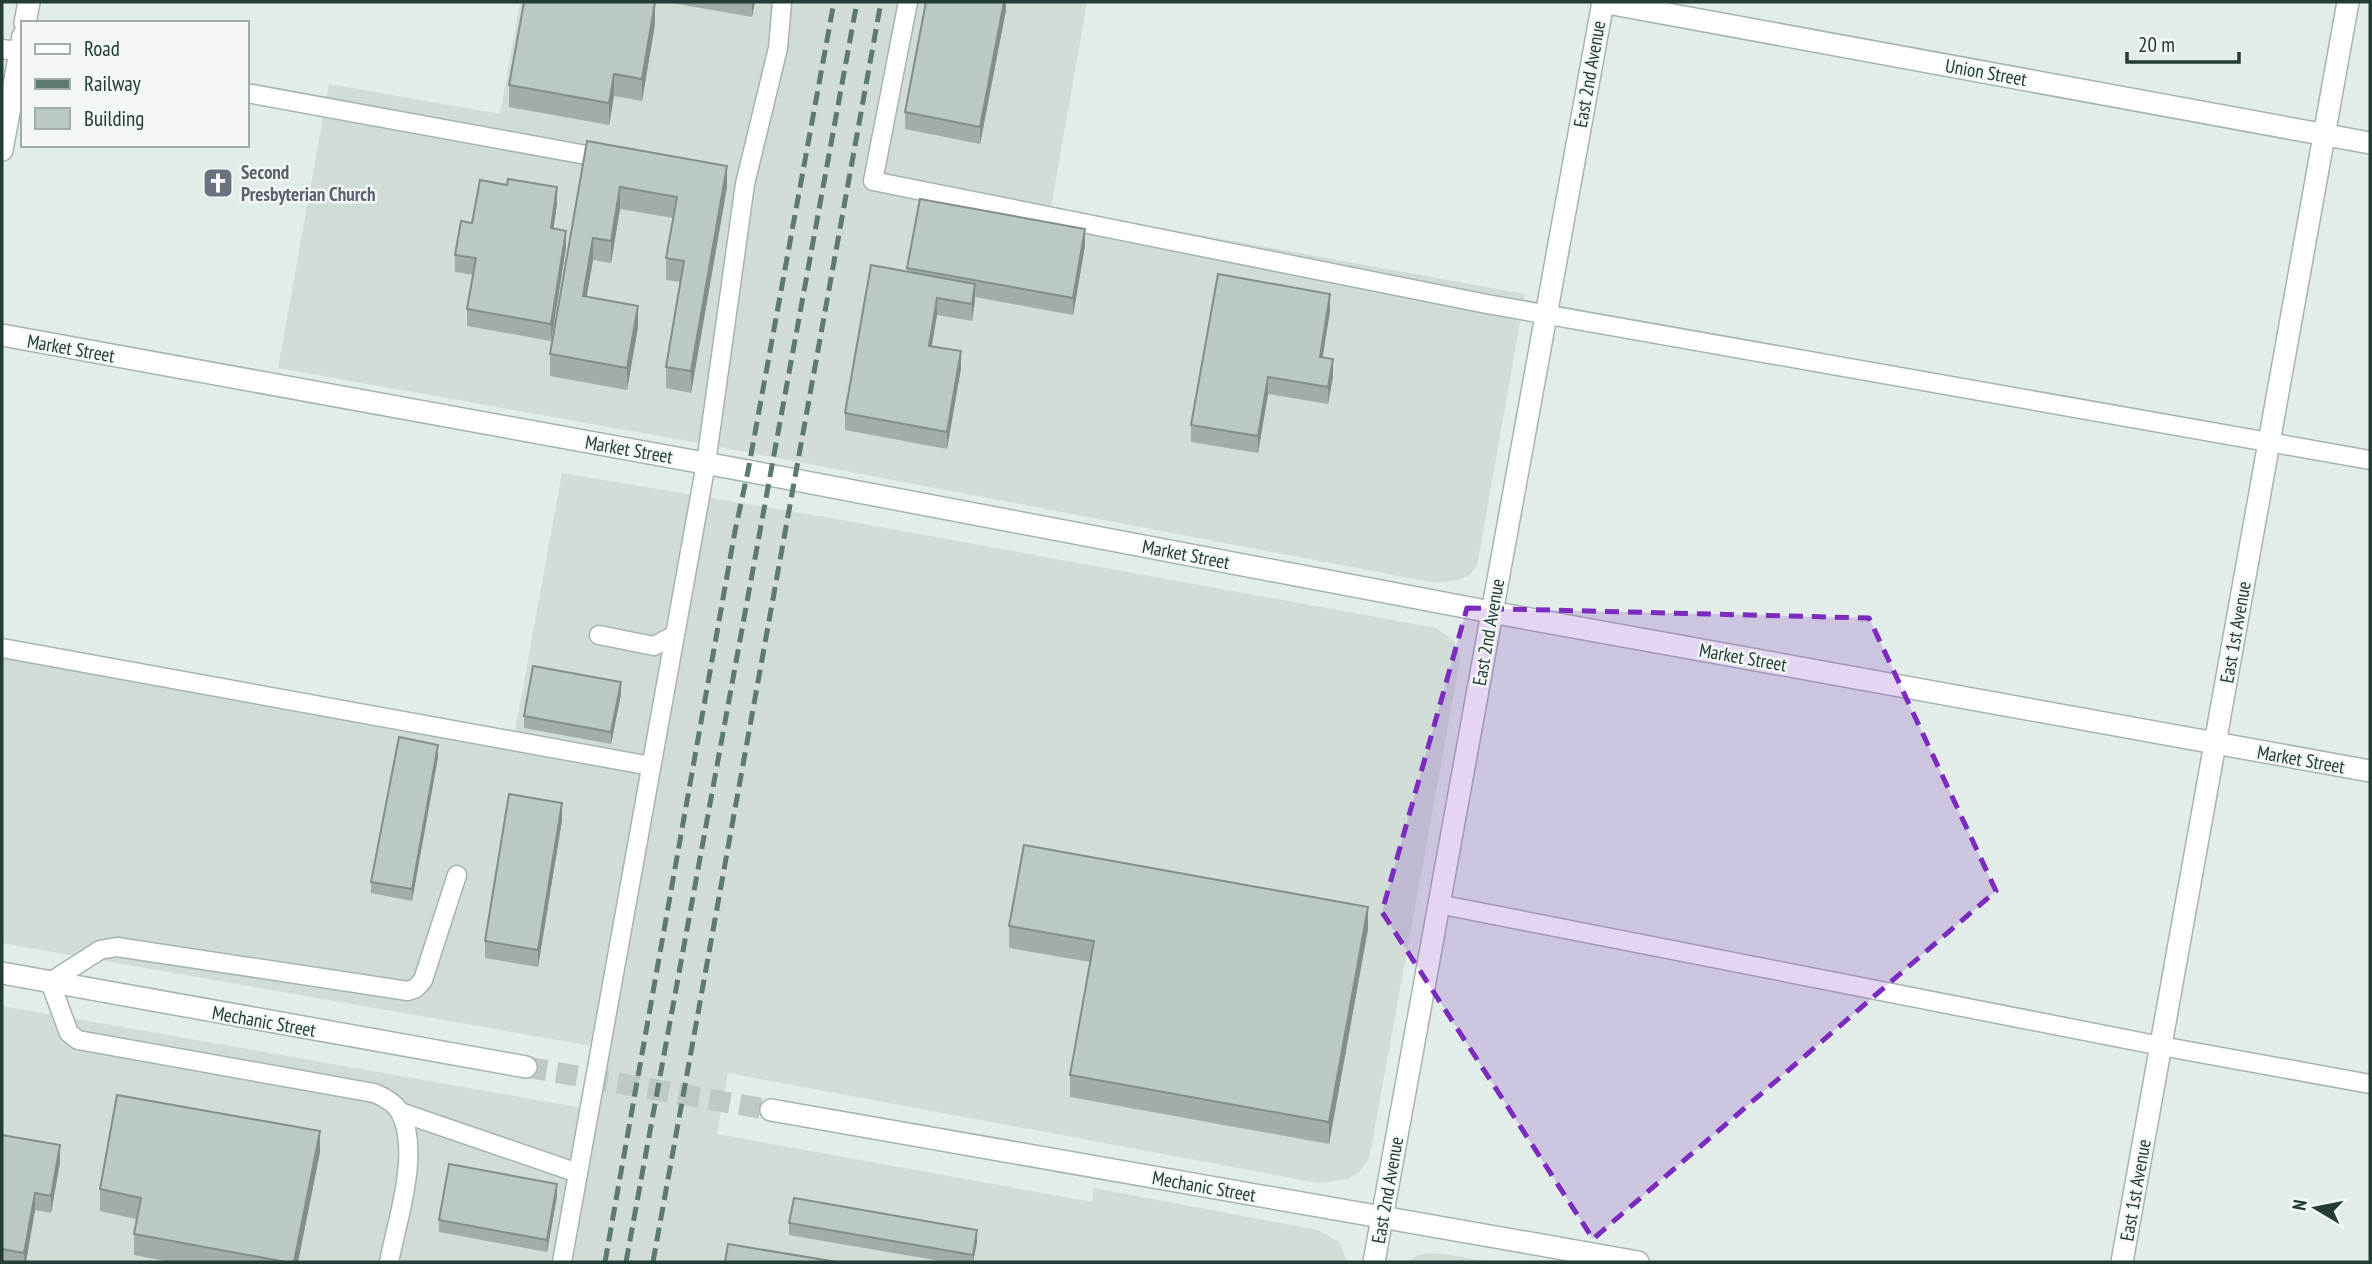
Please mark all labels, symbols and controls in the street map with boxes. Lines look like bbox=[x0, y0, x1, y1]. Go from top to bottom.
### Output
street label: East 2nd Avenue bbox=[1568, 19, 1610, 129]
legend bbox=[21, 21, 248, 147]
scale bar bbox=[2127, 21, 2239, 65]
text: 20 m bbox=[2138, 31, 2175, 58]
text: Road bbox=[84, 35, 120, 62]
street label: Union Street bbox=[1943, 53, 2029, 91]
text: Railway bbox=[84, 70, 141, 97]
text: Building bbox=[84, 105, 144, 132]
place label: Second Presbyterian Church bbox=[241, 160, 376, 206]
church icon: Second Presbyterian Church bbox=[201, 166, 235, 200]
street label: Market Street bbox=[25, 328, 117, 368]
street label: Market Street bbox=[583, 429, 675, 469]
street label: Market Street bbox=[1140, 534, 1232, 574]
street label: East 2nd Avenue bbox=[1467, 577, 1509, 687]
street label: East 1st Avenue bbox=[2214, 579, 2256, 685]
street label: Market Street bbox=[1697, 637, 1789, 677]
street label: Market Street bbox=[2255, 739, 2347, 779]
street label: Mechanic Street bbox=[210, 1000, 318, 1042]
street label: East 2nd Avenue bbox=[1366, 1135, 1408, 1245]
street label: East 1st Avenue bbox=[2114, 1137, 2156, 1243]
street label: Mechanic Street bbox=[1150, 1165, 1258, 1207]
north arrow bbox=[2281, 1173, 2351, 1243]
text: N bbox=[2287, 1198, 2312, 1212]

